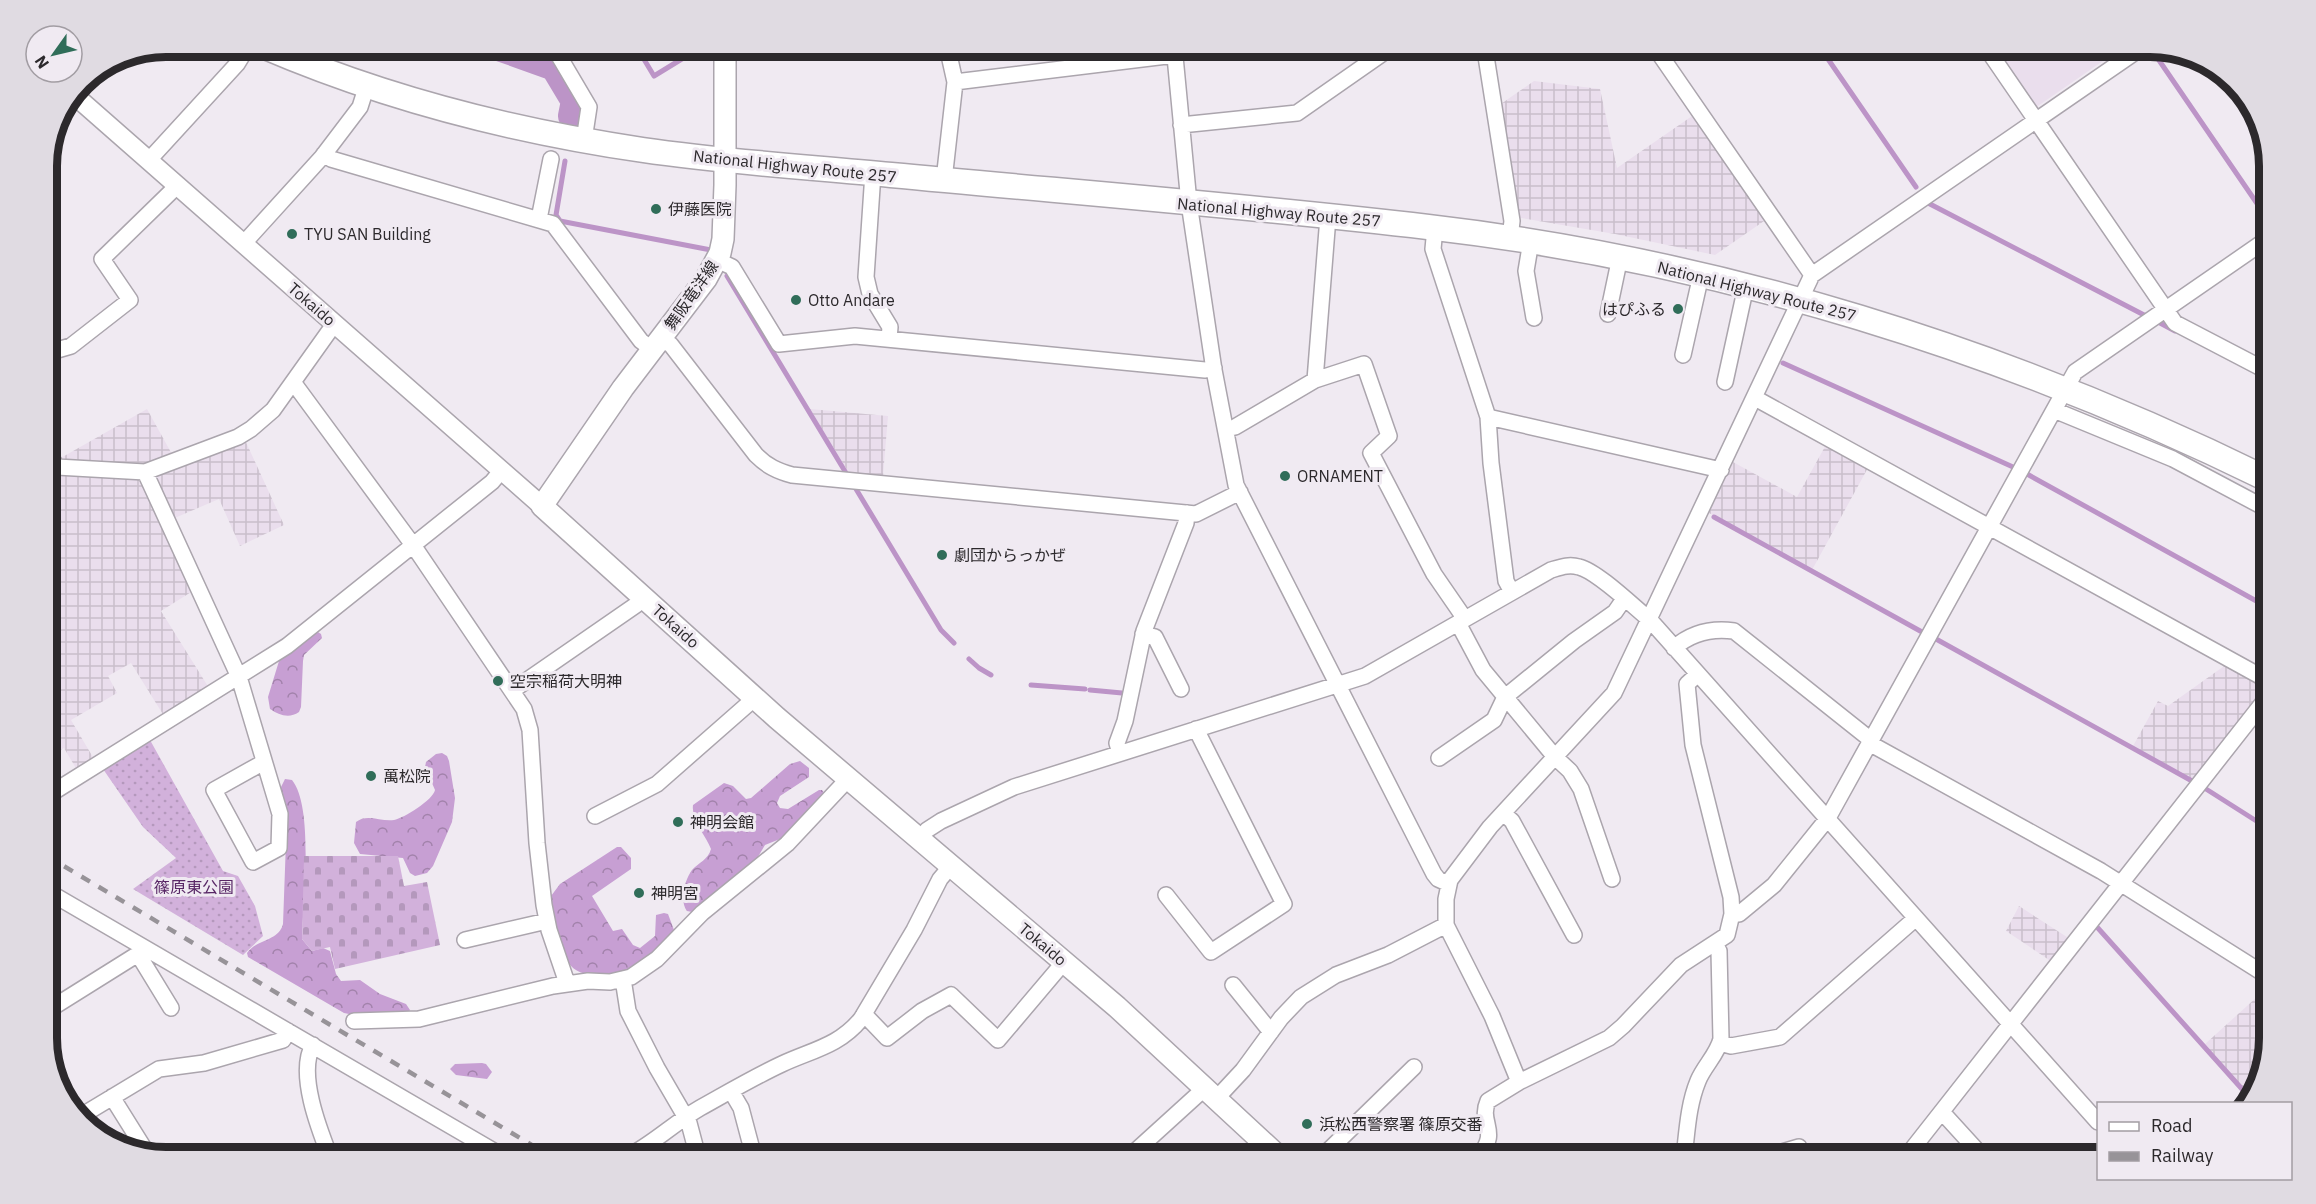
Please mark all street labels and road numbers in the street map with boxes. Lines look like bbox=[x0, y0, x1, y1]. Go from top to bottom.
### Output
street label: National Highway Route 257 bbox=[692, 145, 898, 187]
street label: National Highway Route 257 bbox=[1176, 193, 1382, 231]
street label: 舞阪竜洋線 bbox=[660, 256, 722, 334]
street label: National Highway Route 257 bbox=[1655, 257, 1859, 325]
street label: Tokaido bbox=[284, 278, 340, 330]
street label: Tokaido bbox=[648, 600, 704, 652]
street label: Tokaido bbox=[1015, 918, 1071, 970]

